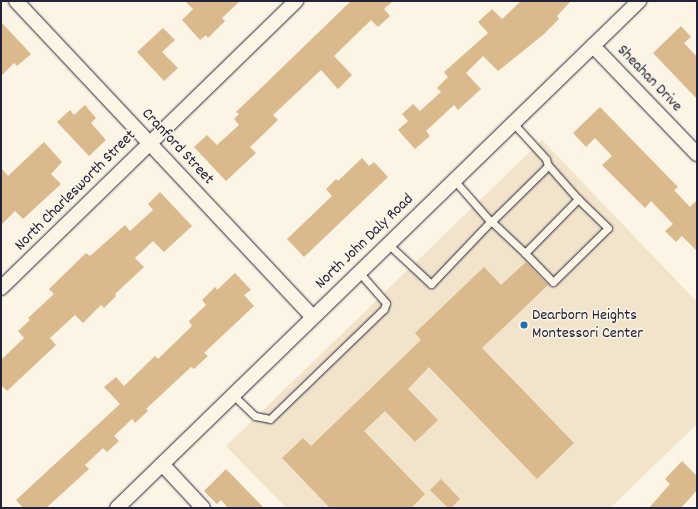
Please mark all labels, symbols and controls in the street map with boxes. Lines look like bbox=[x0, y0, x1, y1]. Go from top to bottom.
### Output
street label: Sheahan Drive bbox=[612, 42, 686, 116]
street label: Cranford Street bbox=[137, 105, 217, 189]
street label: North Charlesworth Street bbox=[11, 126, 141, 256]
street label: North John Daly Road bbox=[312, 190, 418, 294]
place label: Dearborn Heights Montessori Center bbox=[532, 306, 643, 344]
marker: Dearborn Heights Montessori Center bbox=[519, 320, 529, 330]

